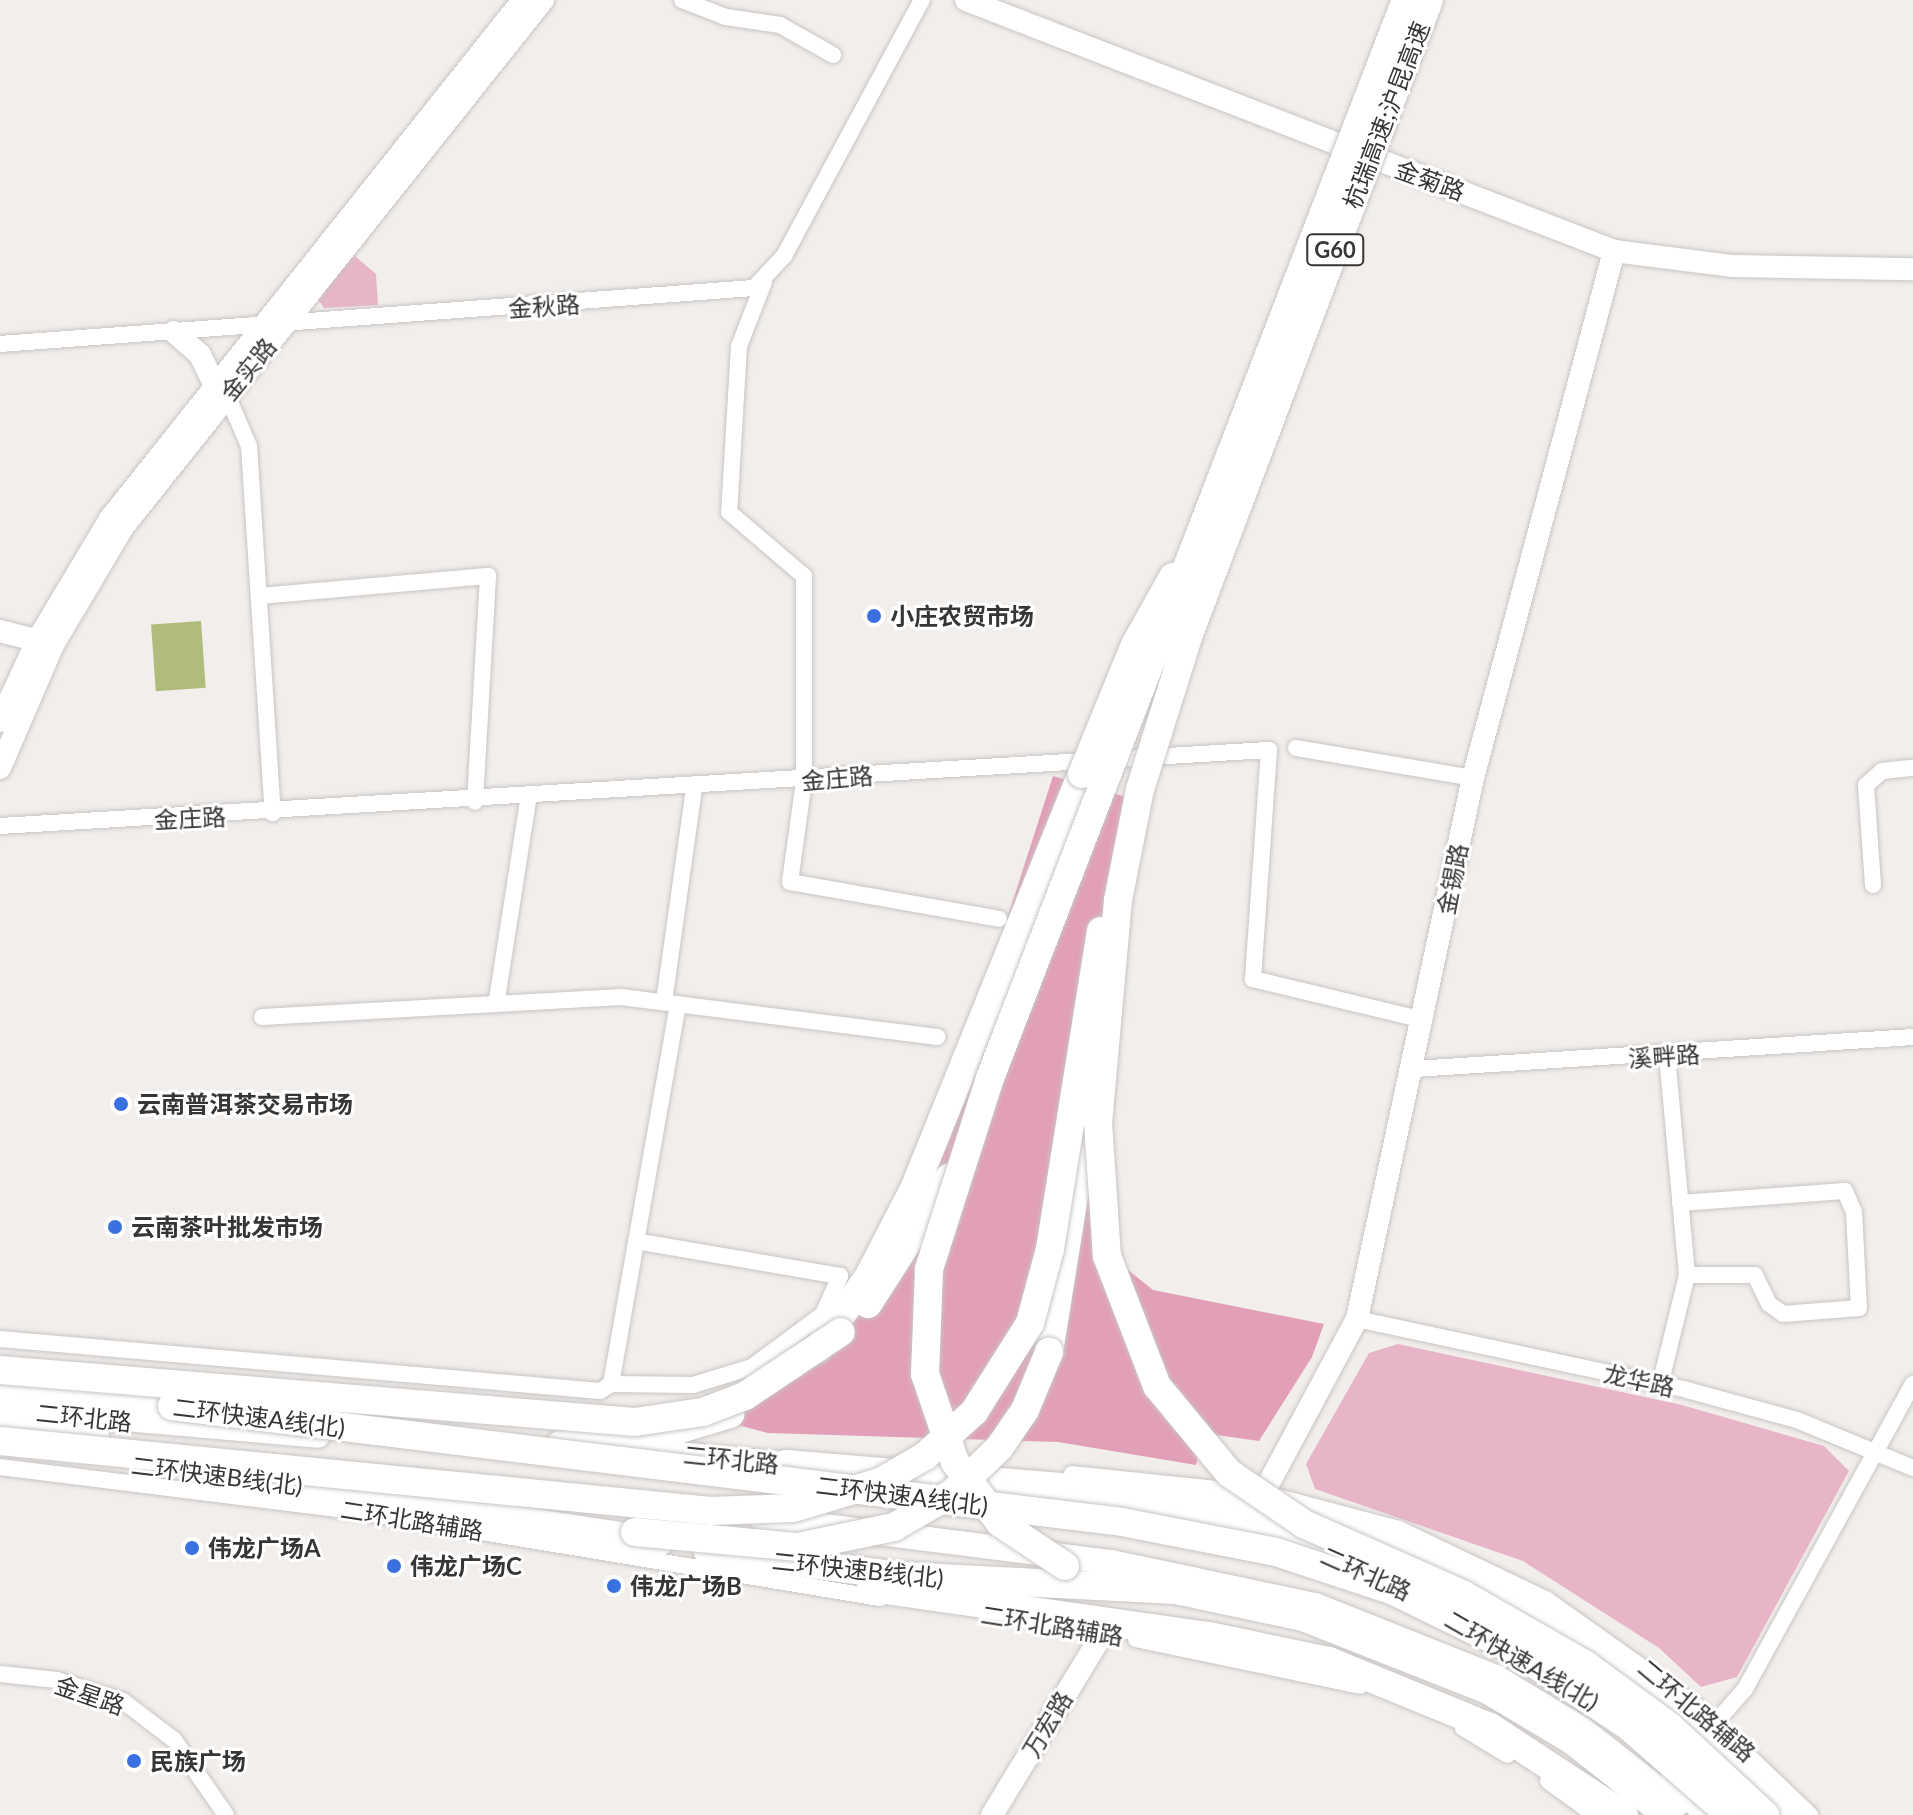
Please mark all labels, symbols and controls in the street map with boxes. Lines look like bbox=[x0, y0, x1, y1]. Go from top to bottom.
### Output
street label: 杭瑞高速;沪昆高速 bbox=[1337, 17, 1435, 213]
street label: 金菊路 bbox=[1391, 154, 1469, 206]
road number: G60 bbox=[1305, 232, 1365, 268]
street label: 金秋路 bbox=[507, 289, 581, 323]
street label: 金实路 bbox=[214, 332, 282, 406]
place label: 小庄农贸市场 bbox=[890, 602, 1034, 630]
marker: 小庄农贸市场 bbox=[865, 607, 883, 625]
street label: 金庄路 bbox=[800, 761, 874, 795]
street label: 金庄路 bbox=[153, 802, 227, 834]
street label: 金锡路 bbox=[1431, 841, 1473, 917]
street label: 溪畔路 bbox=[1627, 1039, 1701, 1073]
place label: 云南普洱茶交易市场 bbox=[137, 1090, 353, 1118]
marker: 云南普洱茶交易市场 bbox=[112, 1095, 130, 1113]
place label: 云南茶叶批发市场 bbox=[131, 1213, 323, 1241]
marker: 云南茶叶批发市场 bbox=[106, 1218, 124, 1236]
street label: 龙华路 bbox=[1601, 1358, 1677, 1402]
street label: 二环快速A线(北) bbox=[171, 1392, 347, 1442]
street label: 二环北路 bbox=[35, 1398, 133, 1436]
street label: 二环北路 bbox=[682, 1440, 780, 1478]
street label: 二环快速B线(北) bbox=[130, 1450, 304, 1500]
street label: 二环快速A线(北) bbox=[814, 1470, 990, 1520]
street label: 二环北路辅路 bbox=[339, 1495, 485, 1545]
place label: 伟龙广场A bbox=[208, 1534, 321, 1562]
marker: 伟龙广场A bbox=[183, 1539, 201, 1557]
street label: 二环北路 bbox=[1316, 1540, 1416, 1606]
street label: 二环快速B线(北) bbox=[771, 1546, 945, 1592]
place label: 伟龙广场C bbox=[410, 1552, 522, 1580]
marker: 伟龙广场C bbox=[385, 1557, 403, 1575]
place label: 伟龙广场B bbox=[630, 1572, 742, 1600]
marker: 伟龙广场B bbox=[605, 1577, 623, 1595]
street label: 二环北路辅路 bbox=[979, 1600, 1125, 1650]
street label: 二环快速A线(北) bbox=[1440, 1604, 1604, 1716]
street label: 二环北路辅路 bbox=[1633, 1653, 1761, 1767]
street label: 金星路 bbox=[51, 1670, 129, 1720]
street label: 万宏路 bbox=[1016, 1686, 1078, 1762]
place label: 民族广场 bbox=[150, 1747, 246, 1775]
marker: 民族广场 bbox=[125, 1752, 143, 1770]

